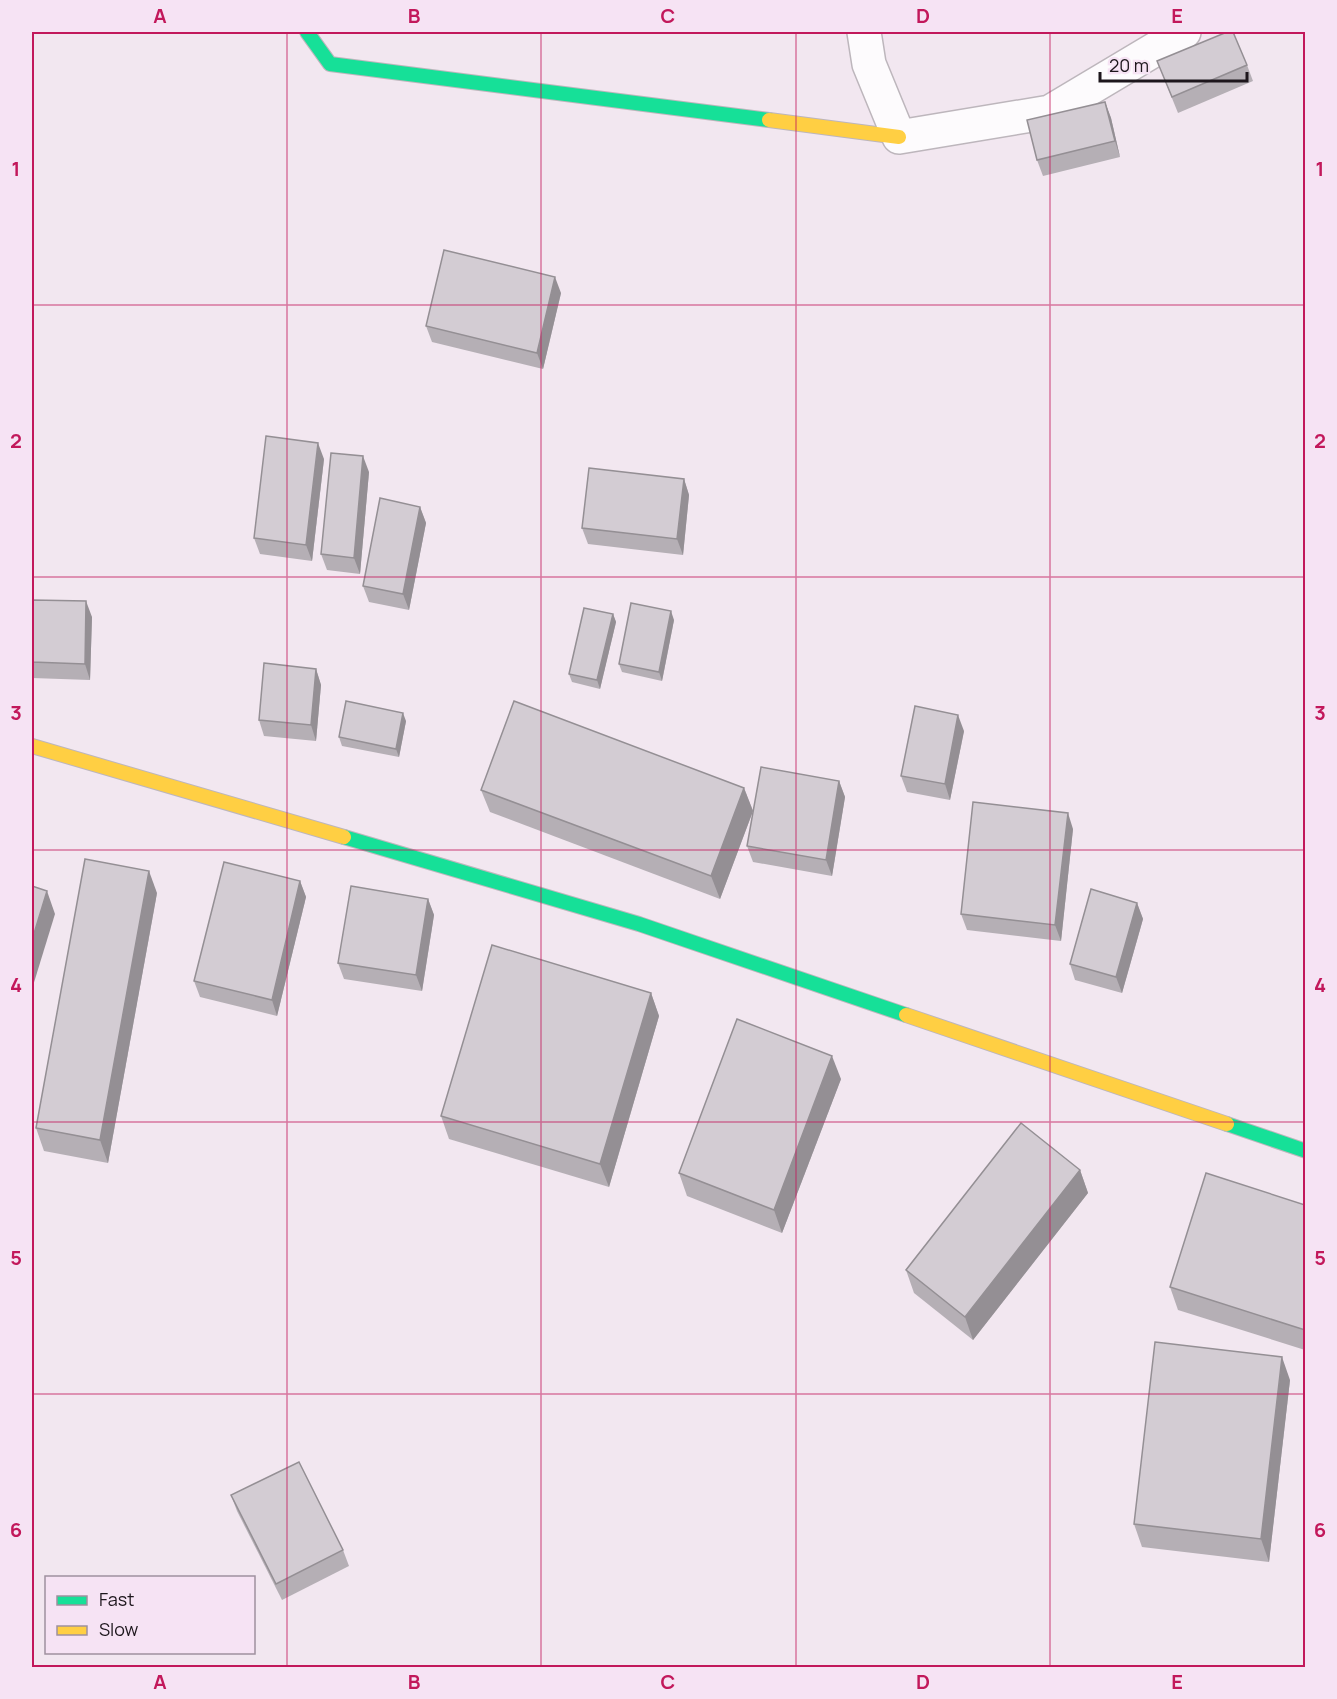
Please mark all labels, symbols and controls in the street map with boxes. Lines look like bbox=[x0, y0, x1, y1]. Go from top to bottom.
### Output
text: A bbox=[153, 2, 167, 29]
text: B bbox=[408, 2, 421, 29]
text: C bbox=[661, 2, 675, 29]
text: D bbox=[916, 2, 930, 29]
text: E bbox=[1171, 2, 1183, 29]
scale bar bbox=[1100, 45, 1247, 83]
text: 20 m bbox=[1109, 53, 1149, 77]
text: 1 bbox=[12, 155, 20, 182]
text: 1 bbox=[1316, 155, 1324, 182]
text: 2 bbox=[10, 427, 22, 454]
text: 2 bbox=[1314, 427, 1326, 454]
text: 3 bbox=[10, 699, 22, 726]
text: 3 bbox=[1314, 699, 1326, 726]
text: 4 bbox=[10, 971, 22, 998]
text: 4 bbox=[1314, 971, 1326, 998]
text: 5 bbox=[10, 1244, 22, 1271]
text: 5 bbox=[1314, 1244, 1326, 1271]
text: 6 bbox=[10, 1516, 22, 1543]
text: 6 bbox=[1314, 1516, 1326, 1543]
legend bbox=[45, 1576, 255, 1654]
text: Fast bbox=[99, 1587, 134, 1611]
text: Slow bbox=[99, 1617, 139, 1641]
text: A bbox=[153, 1668, 167, 1695]
text: B bbox=[408, 1668, 421, 1695]
text: C bbox=[661, 1668, 675, 1695]
text: D bbox=[916, 1668, 930, 1695]
text: E bbox=[1171, 1668, 1183, 1695]

